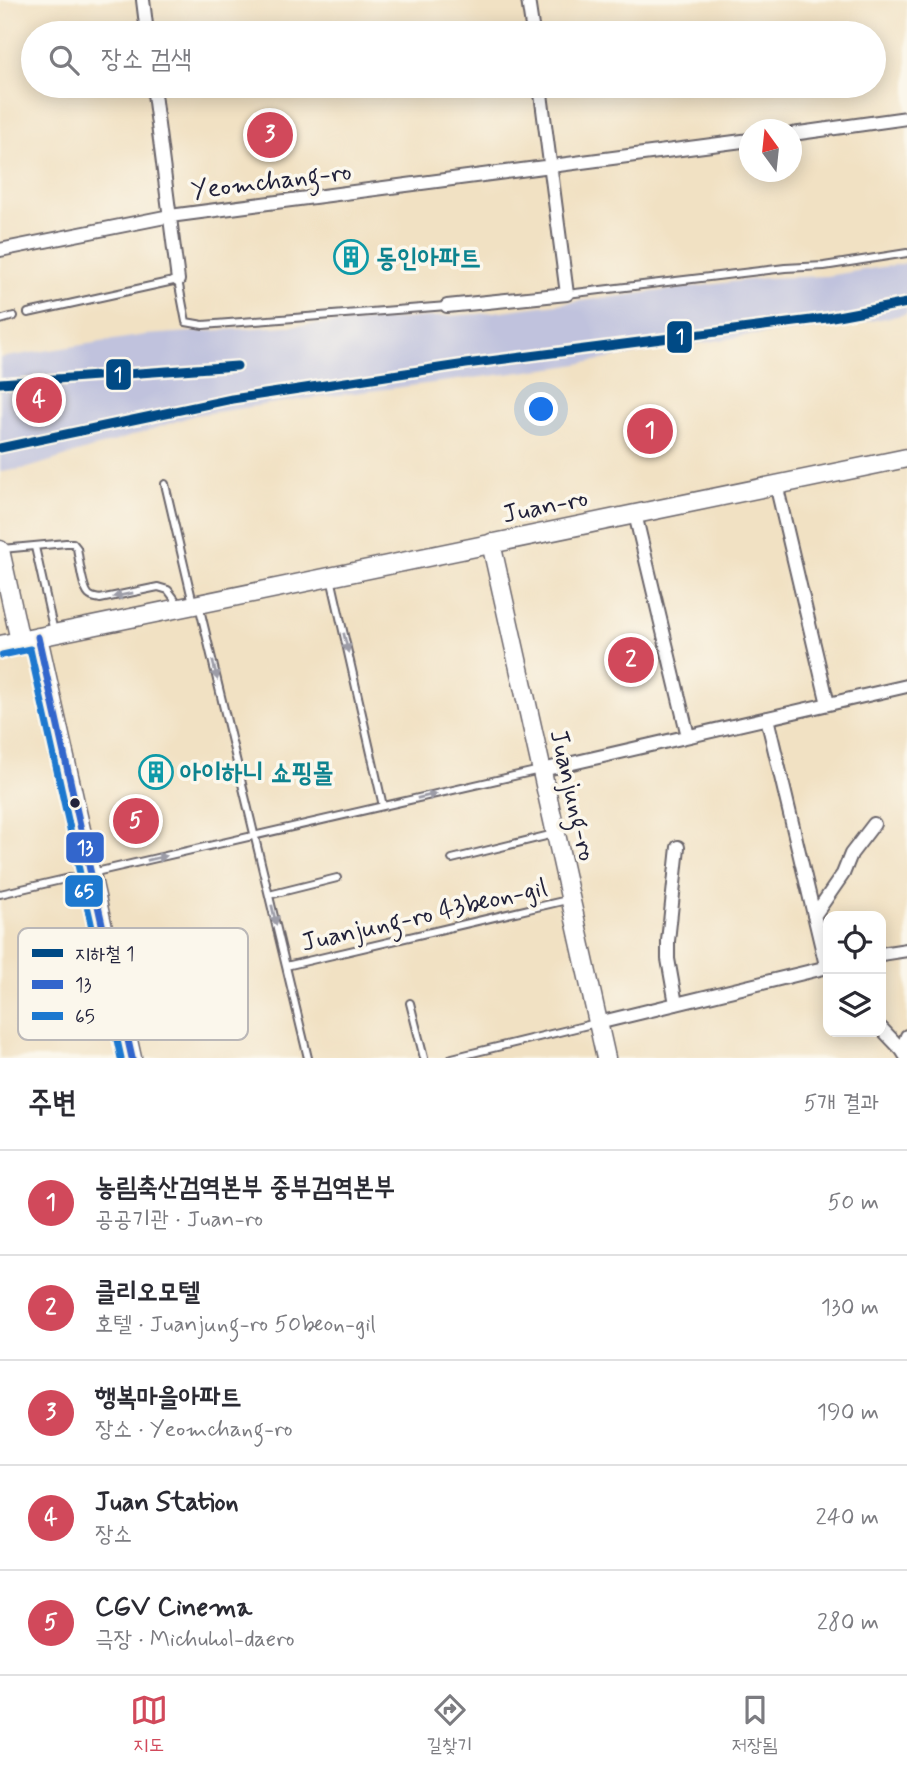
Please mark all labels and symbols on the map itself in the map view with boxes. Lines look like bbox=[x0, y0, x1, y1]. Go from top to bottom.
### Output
pin: 3 bbox=[247, 109, 293, 161]
north arrow bbox=[739, 119, 802, 182]
street label: Yeomchang-ro bbox=[189, 155, 354, 212]
building icon: 동인아파트 bbox=[332, 238, 370, 276]
place label: 동인아파트 bbox=[376, 242, 481, 276]
line badge: 1 bbox=[666, 320, 693, 354]
text: 1 bbox=[676, 325, 684, 350]
line badge: 1 bbox=[105, 358, 132, 391]
text: 1 bbox=[114, 363, 122, 388]
pin: 4 bbox=[16, 374, 62, 426]
your location bbox=[524, 392, 558, 426]
pin: 1 bbox=[627, 405, 673, 457]
street label: Juan-ro bbox=[500, 481, 591, 533]
one-way arrow bbox=[112, 589, 134, 600]
one-way arrow bbox=[340, 632, 351, 654]
pin: 2 bbox=[608, 634, 654, 686]
one-way arrow bbox=[210, 659, 221, 681]
street label: Juanjung-ro bbox=[538, 726, 604, 865]
building icon: 아이하니 쇼핑몰 bbox=[137, 753, 175, 791]
place label: 아이하니 쇼핑몰 bbox=[180, 757, 333, 791]
one-way arrow bbox=[416, 790, 438, 801]
pin: 5 bbox=[113, 795, 159, 847]
unlabelled marker bbox=[68, 796, 82, 810]
line badge: 13 bbox=[65, 831, 105, 864]
text: 13 bbox=[77, 836, 93, 861]
one-way arrow bbox=[146, 852, 168, 863]
street label: Juanjung-ro 43beon-gil bbox=[298, 871, 551, 964]
line badge: 65 bbox=[64, 874, 104, 908]
text: 65 bbox=[74, 880, 94, 905]
one-way arrow bbox=[269, 904, 280, 926]
legend bbox=[18, 928, 248, 1040]
text: 지하철 1 bbox=[75, 942, 135, 967]
text: 13 bbox=[75, 973, 92, 998]
text: 65 bbox=[75, 1005, 95, 1030]

